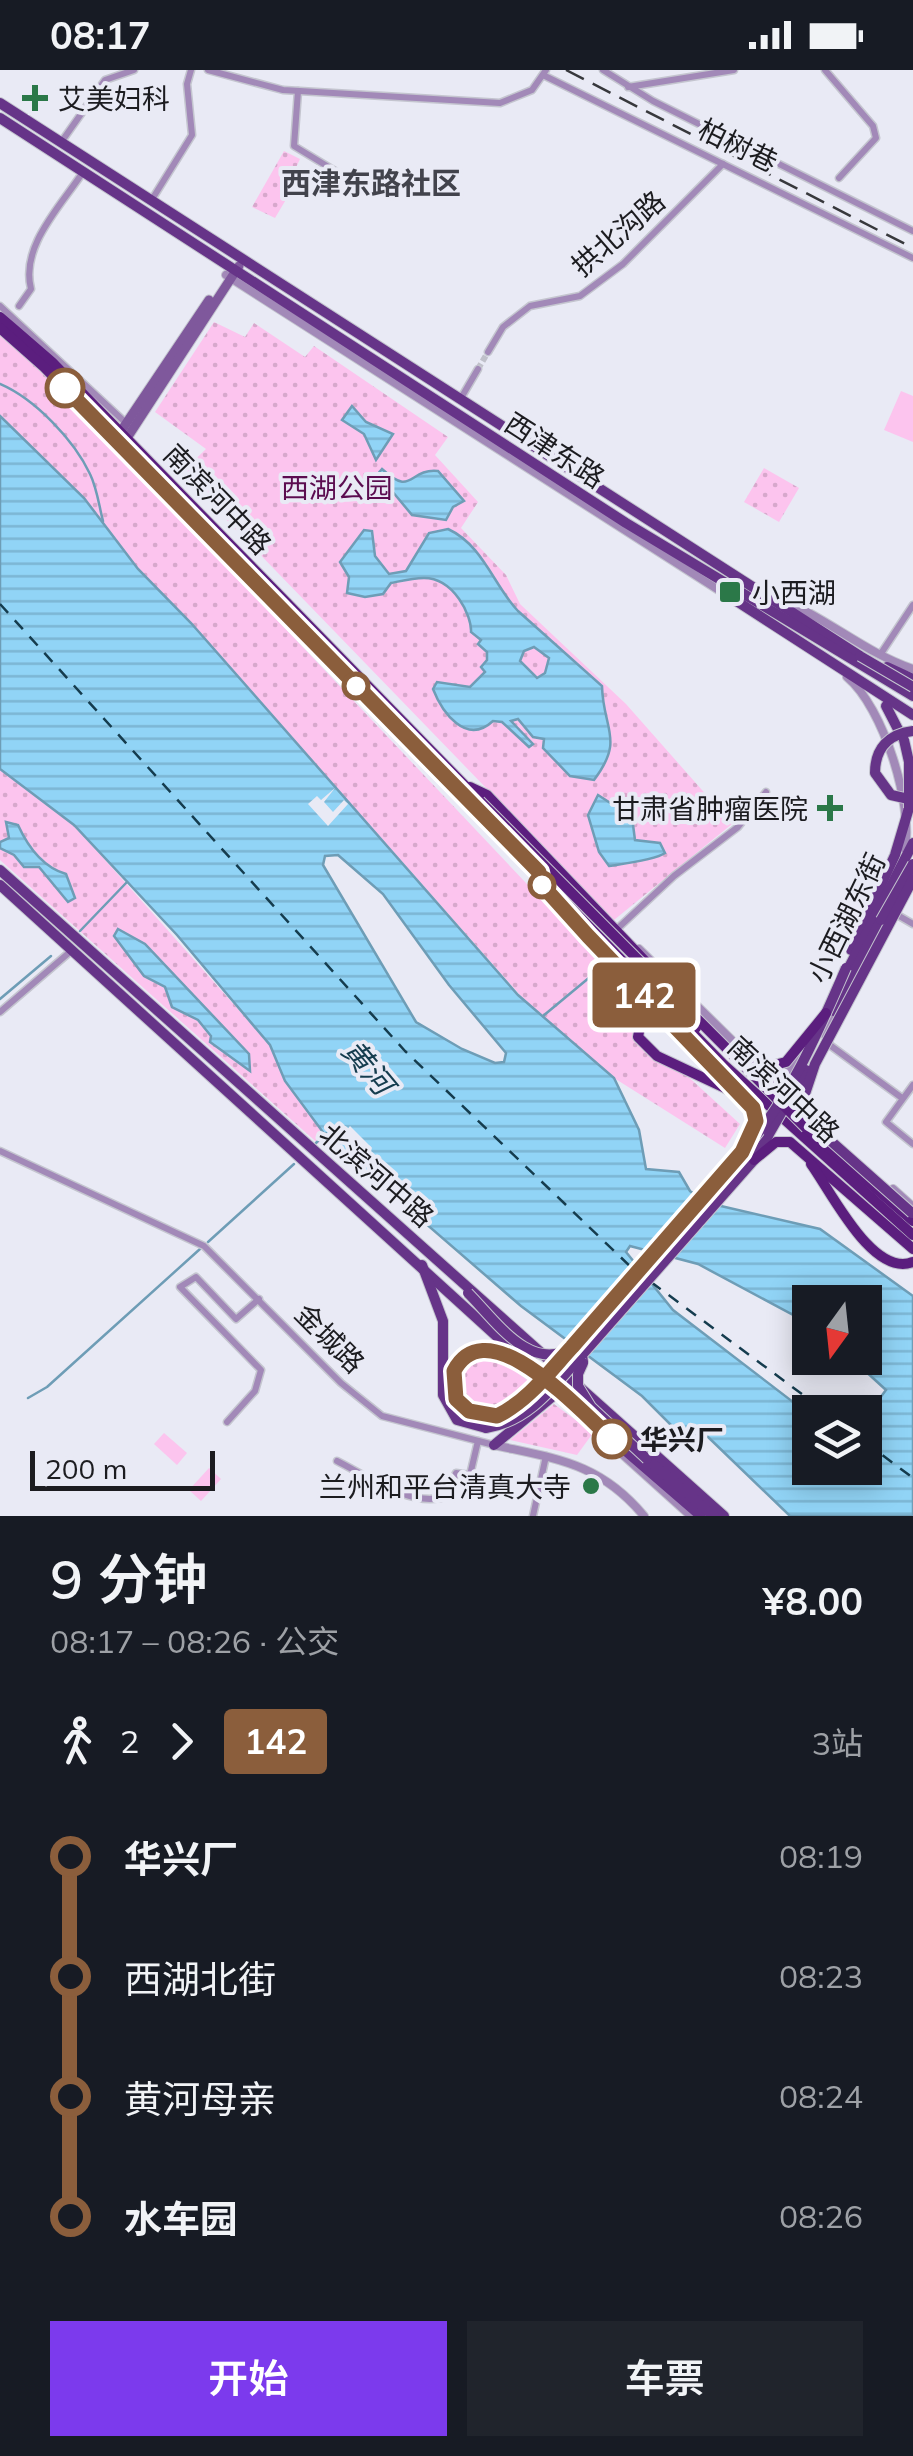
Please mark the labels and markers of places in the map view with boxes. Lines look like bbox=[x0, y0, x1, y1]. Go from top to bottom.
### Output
place label: 艾美妇科 bbox=[58, 81, 170, 116]
marker: 艾美妇科 bbox=[22, 85, 48, 111]
unlabelled marker bbox=[46, 369, 84, 407]
place label: 小西湖 bbox=[752, 575, 836, 610]
marker: 小西湖 bbox=[717, 579, 743, 605]
unlabelled marker bbox=[343, 673, 369, 699]
place label: 甘肃省肿瘤医院 bbox=[612, 791, 808, 826]
marker: 甘肃省肿瘤医院 bbox=[817, 795, 843, 821]
unlabelled marker bbox=[529, 872, 555, 898]
marker: 华兴厂 bbox=[593, 1420, 631, 1458]
place label: 华兴厂 bbox=[640, 1422, 724, 1457]
place label: 兰州和平台清真大寺 bbox=[319, 1469, 571, 1504]
marker: 兰州和平台清真大寺 bbox=[580, 1475, 602, 1497]

